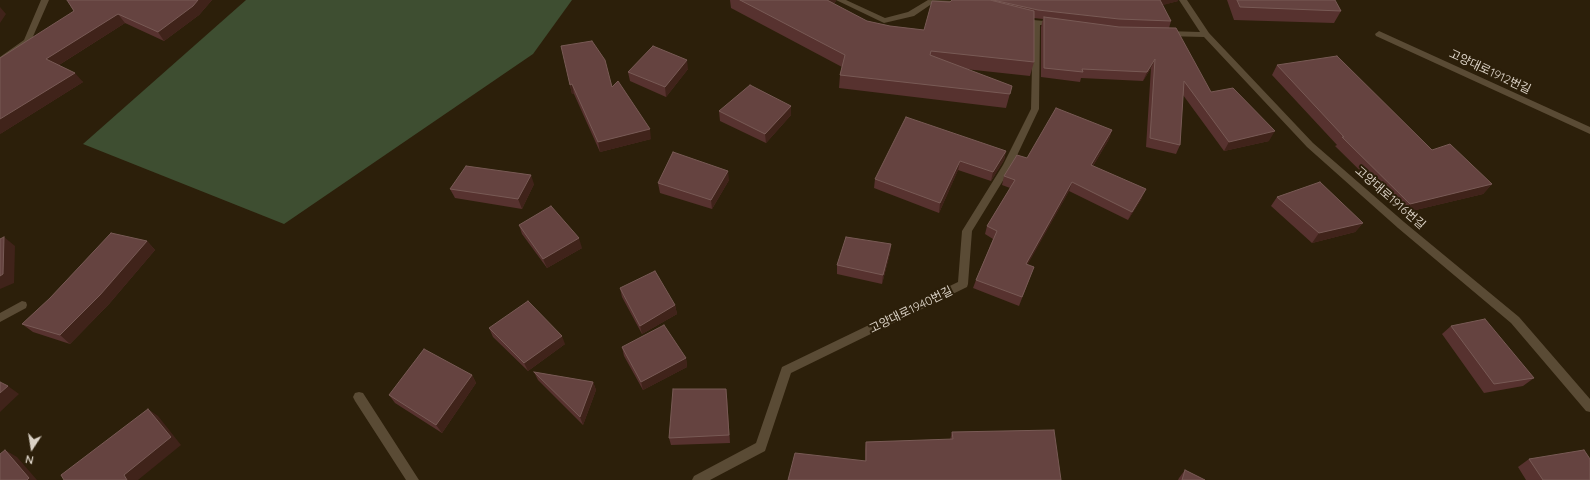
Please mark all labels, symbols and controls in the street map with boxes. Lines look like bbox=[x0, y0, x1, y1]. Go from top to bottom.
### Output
street label: 고양대로1912번길 bbox=[1447, 47, 1533, 97]
street label: 고양대로1916번길 bbox=[1352, 164, 1428, 232]
street label: 고양대로1940번길 bbox=[867, 284, 955, 336]
north arrow bbox=[12, 428, 52, 468]
text: N bbox=[24, 452, 35, 467]

